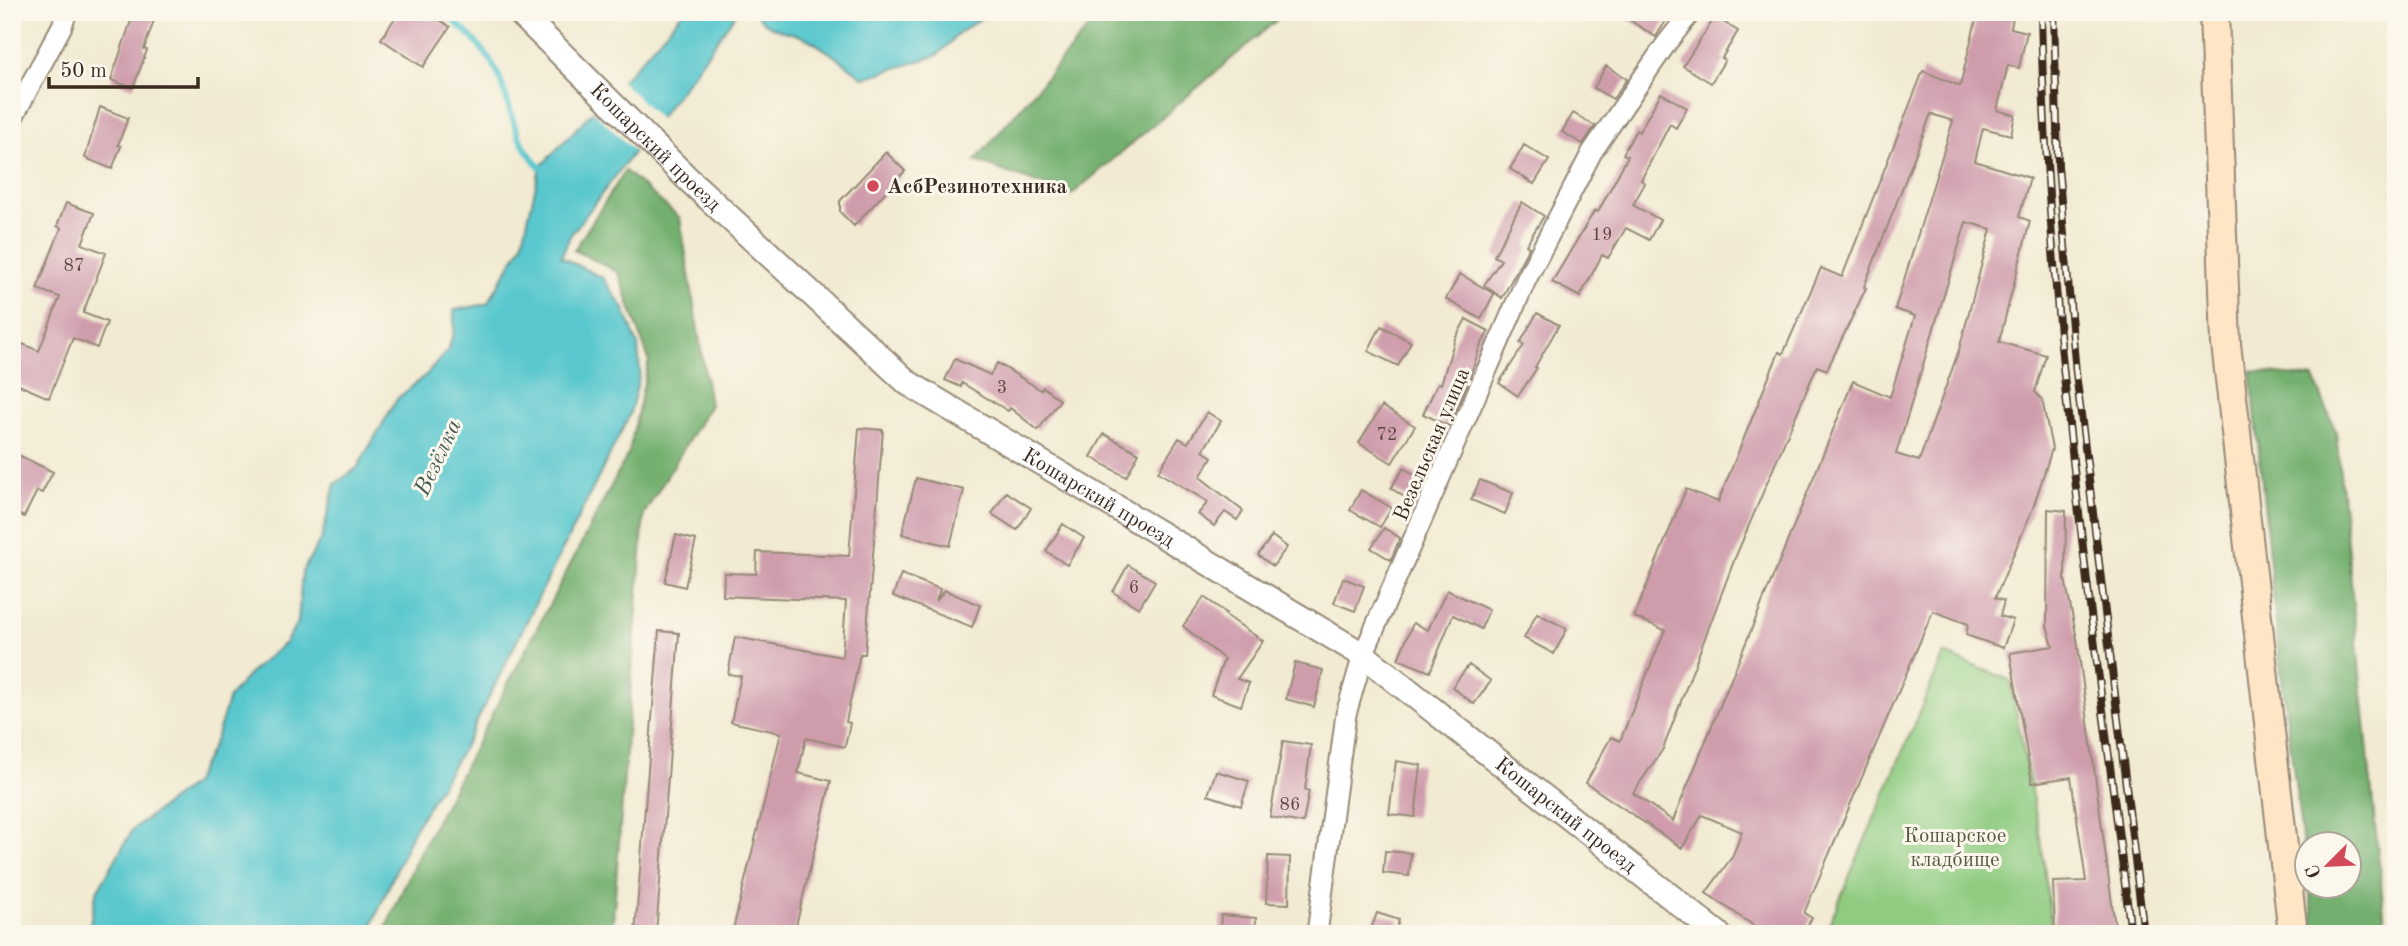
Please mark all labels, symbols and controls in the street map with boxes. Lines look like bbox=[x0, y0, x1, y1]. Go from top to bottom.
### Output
scale bar bbox=[49, 46, 198, 90]
text: 50 m bbox=[60, 61, 107, 82]
street label: Кошарский проезд bbox=[586, 80, 725, 216]
place label: АсбРезинотехника bbox=[887, 177, 1068, 198]
marker: АсбРезинотехника bbox=[865, 178, 881, 194]
house number: 19 bbox=[1592, 226, 1612, 244]
house number: 87 bbox=[64, 257, 84, 275]
street label: Везельская улица bbox=[1391, 365, 1474, 524]
house number: 3 bbox=[997, 379, 1007, 397]
water label: Везёлка bbox=[410, 416, 466, 500]
house number: 72 bbox=[1377, 426, 1397, 444]
street label: Кошарский проезд bbox=[1018, 445, 1178, 552]
house number: 6 bbox=[1129, 579, 1139, 597]
street label: Кошарский проезд bbox=[1491, 754, 1640, 878]
house number: 86 bbox=[1280, 796, 1300, 814]
park label: Кошарское кладбище bbox=[1904, 826, 2006, 871]
north arrow bbox=[2292, 830, 2362, 900]
text: С bbox=[2304, 861, 2326, 880]

